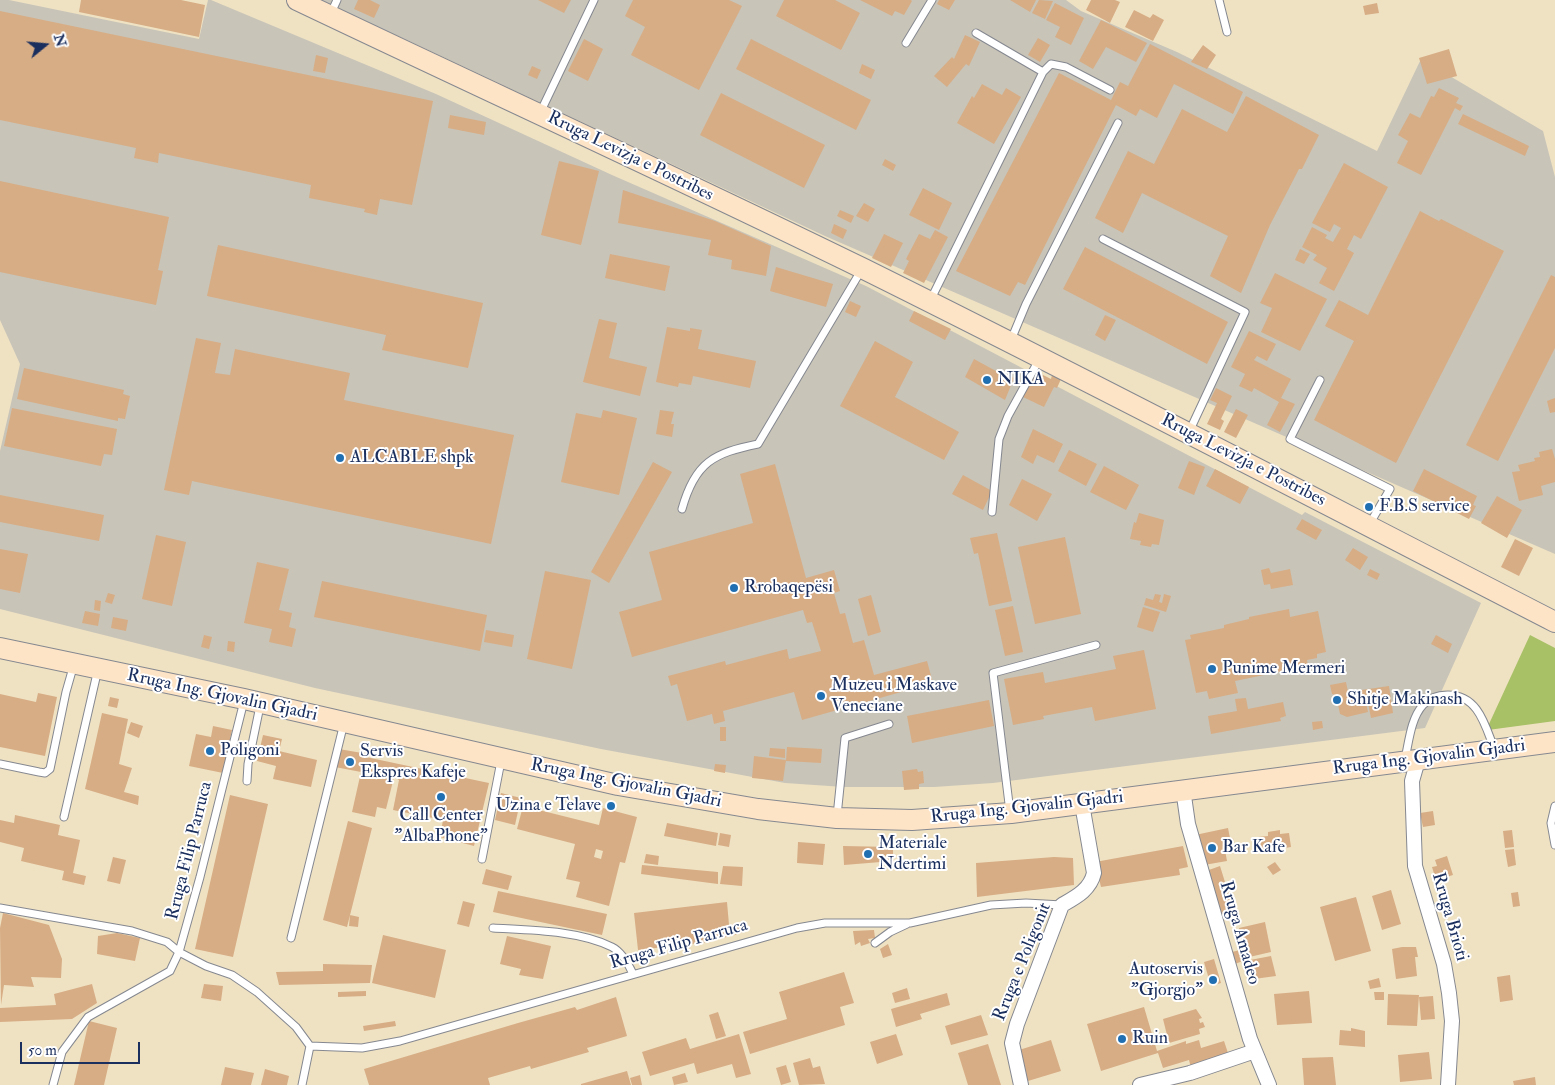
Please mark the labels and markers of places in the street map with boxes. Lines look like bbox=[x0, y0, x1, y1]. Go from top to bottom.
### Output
place label: NIKA bbox=[997, 369, 1044, 391]
marker: NIKA bbox=[981, 374, 993, 386]
place label: ALCABLE shpk bbox=[350, 447, 474, 469]
marker: ALCABLE shpk bbox=[334, 452, 346, 464]
place label: F.B.S service bbox=[1379, 496, 1470, 518]
marker: F.B.S service bbox=[1363, 501, 1375, 513]
place label: Rrobaqepësi bbox=[744, 577, 833, 599]
marker: Rrobaqepësi bbox=[728, 582, 740, 594]
place label: Punime Mermeri bbox=[1222, 658, 1345, 680]
marker: Punime Mermeri bbox=[1206, 663, 1218, 675]
place label: Muzeu i Maskave Veneciane bbox=[831, 675, 957, 718]
place label: Shitje Makinash bbox=[1347, 689, 1463, 711]
marker: Muzeu i Maskave Veneciane bbox=[815, 690, 827, 702]
marker: Shitje Makinash bbox=[1331, 694, 1343, 706]
place label: Poligoni bbox=[220, 740, 280, 762]
place label: Servis Ekspres Kafeje bbox=[360, 741, 466, 784]
marker: Poligoni bbox=[204, 745, 216, 757]
marker: Servis Ekspres Kafeje bbox=[344, 756, 356, 768]
marker: Call Center "AlbaPhone" bbox=[435, 791, 447, 803]
place label: Uzina e Telave bbox=[496, 795, 601, 817]
marker: Uzina e Telave bbox=[605, 800, 617, 812]
place label: Call Center "AlbaPhone" bbox=[394, 805, 488, 848]
place label: Materiale Ndertimi bbox=[878, 833, 947, 876]
place label: Bar Kafe bbox=[1222, 837, 1285, 859]
marker: Bar Kafe bbox=[1206, 842, 1218, 854]
marker: Materiale Ndertimi bbox=[862, 848, 874, 860]
place label: Autoservis "Gjorgjo" bbox=[1129, 959, 1203, 1002]
marker: Autoservis "Gjorgjo" bbox=[1207, 974, 1219, 986]
place label: Ruin bbox=[1132, 1028, 1168, 1050]
marker: Ruin bbox=[1116, 1033, 1128, 1045]

